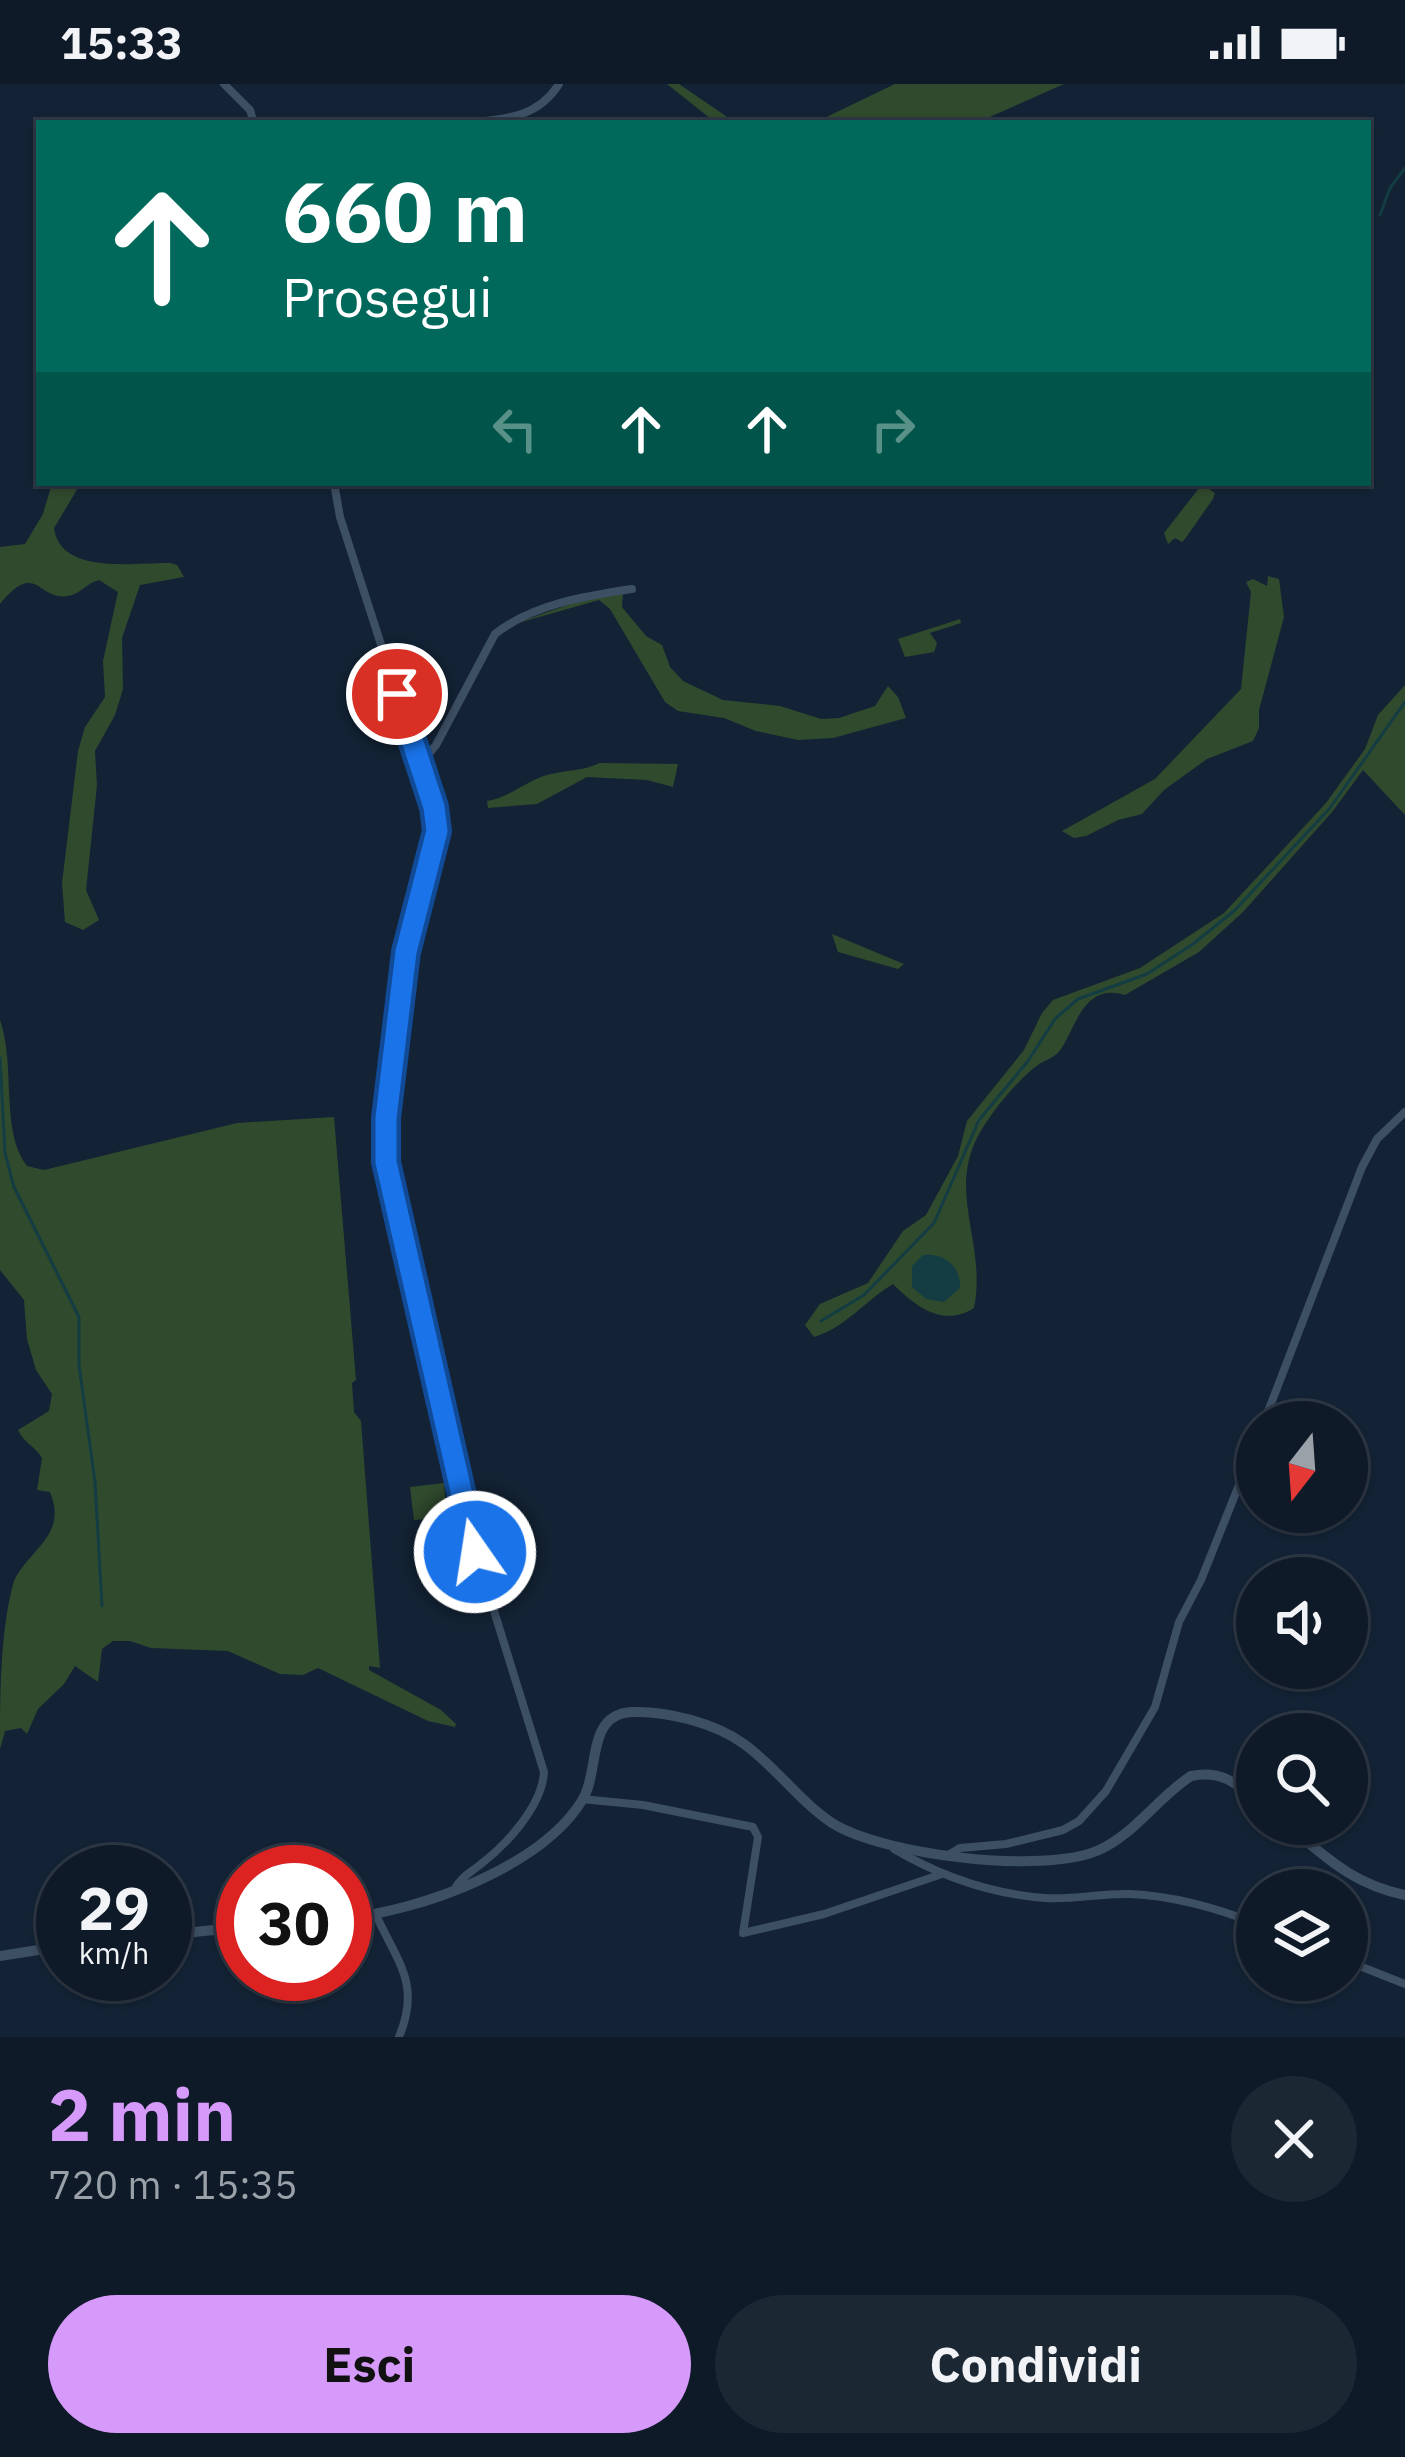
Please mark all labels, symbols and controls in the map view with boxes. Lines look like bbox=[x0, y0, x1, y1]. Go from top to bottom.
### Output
text: 15:33 bbox=[60, 13, 183, 71]
text: 660 m bbox=[282, 156, 528, 265]
icon: ahead bbox=[84, 168, 240, 324]
text: Prosegui bbox=[282, 262, 492, 332]
icon: left bbox=[482, 396, 548, 462]
icon: ahead bbox=[608, 396, 674, 462]
icon: ahead bbox=[734, 396, 800, 462]
icon: right bbox=[860, 396, 926, 462]
pin bbox=[346, 643, 448, 745]
icon: arrive bbox=[364, 661, 430, 727]
north arrow bbox=[1236, 1401, 1368, 1533]
map controls bbox=[1236, 1401, 1368, 2001]
position arrow bbox=[412, 1489, 538, 1615]
button: sound bbox=[1236, 1557, 1368, 1689]
button: search bbox=[1236, 1713, 1368, 1845]
speed limit sign: 30 bbox=[216, 1845, 372, 2001]
text: 29 bbox=[78, 1868, 150, 1947]
button: layers bbox=[1236, 1869, 1368, 2001]
text: km/h bbox=[79, 1933, 149, 1972]
text: 2 min bbox=[48, 2067, 236, 2161]
button: close bbox=[1231, 2076, 1357, 2202]
text: 720 m · 15:35 bbox=[48, 2159, 298, 2210]
button: Esci bbox=[48, 2295, 691, 2433]
button: Condividi bbox=[715, 2295, 1357, 2433]

